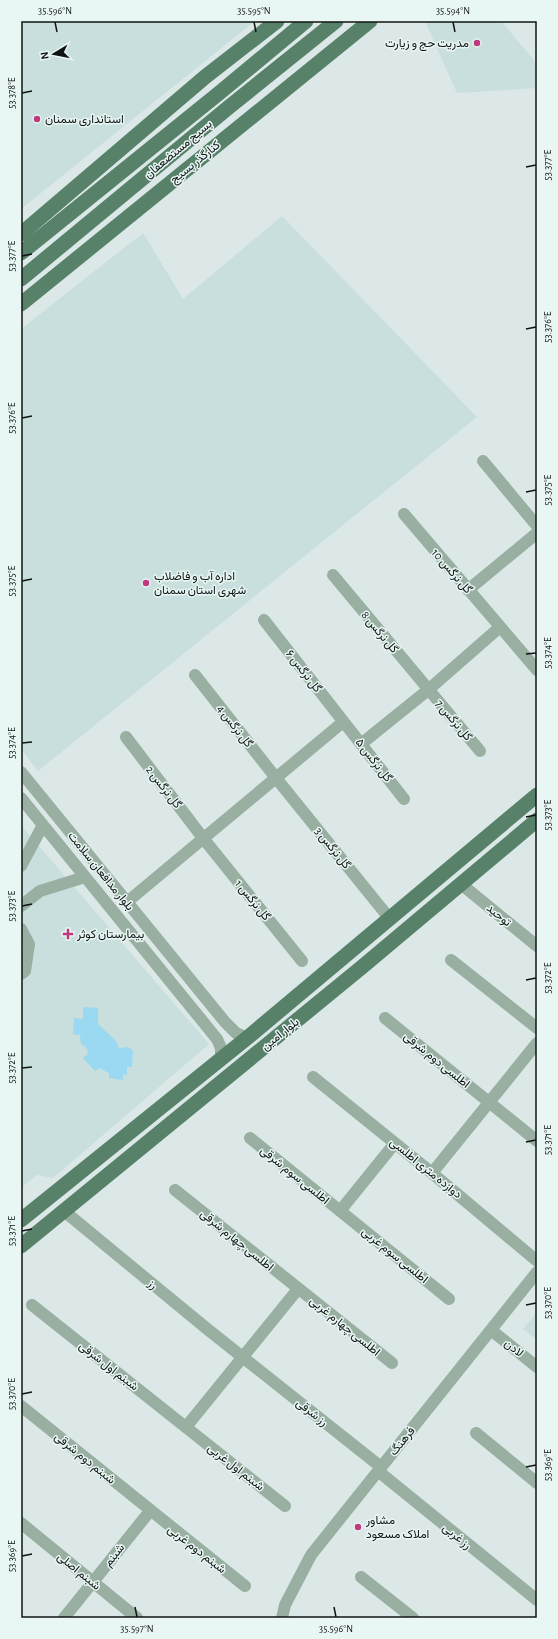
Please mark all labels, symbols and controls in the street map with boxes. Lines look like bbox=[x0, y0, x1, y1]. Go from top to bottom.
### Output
text: 35.596°N bbox=[38, 6, 72, 16]
text: 35.595°N bbox=[237, 6, 271, 16]
text: 35.594°N bbox=[436, 6, 470, 16]
north arrow bbox=[34, 34, 74, 74]
place label: مدریت حج و زیارت bbox=[385, 37, 469, 52]
marker: مدریت حج و زیارت bbox=[472, 38, 482, 48]
text: N bbox=[39, 51, 51, 60]
text: 53.378°E bbox=[7, 77, 17, 109]
place label: استانداری سمنان bbox=[45, 113, 124, 127]
marker: استانداری سمنان bbox=[32, 114, 42, 124]
street label: بسیج مستضعفان bbox=[142, 117, 216, 183]
street label: کنارگذر بسیج bbox=[168, 138, 224, 188]
text: 53.377°E bbox=[543, 149, 553, 180]
text: 53.377°E bbox=[7, 240, 17, 271]
text: 53.376°E bbox=[543, 311, 553, 343]
text: 53.376°E bbox=[7, 402, 17, 434]
text: 53.375°E bbox=[543, 474, 553, 505]
street label: گل نرگس 10 bbox=[428, 546, 475, 597]
text: 53.375°E bbox=[7, 565, 17, 596]
place label: اداره آب و فاضلاب شهری استان سمنان bbox=[154, 570, 246, 598]
marker: اداره آب و فاضلاب شهری استان سمنان bbox=[141, 578, 151, 588]
street label: گل نرگس 8 bbox=[358, 609, 401, 656]
text: 53.374°E bbox=[543, 637, 553, 669]
street label: گل نرگس ۶ bbox=[282, 647, 324, 696]
street label: گل نرگس 7 bbox=[432, 697, 474, 744]
street label: گل نرگس 4 bbox=[213, 703, 255, 751]
text: 53.374°E bbox=[7, 727, 17, 759]
street label: گل نرگس ۵ bbox=[352, 736, 395, 785]
street label: گل نرگس 2 bbox=[142, 764, 184, 812]
text: 53.373°E bbox=[543, 799, 553, 830]
street label: گل نرگس 3 bbox=[311, 825, 353, 872]
street label: بلوار مدافعان سلامت bbox=[64, 830, 136, 914]
street label: گل نرگس 1 bbox=[231, 877, 273, 924]
text: 53.373°E bbox=[7, 890, 17, 921]
street label: توحید bbox=[483, 902, 514, 930]
marker: بیمارستان کوثر bbox=[62, 928, 74, 940]
place label: بیمارستان کوثر bbox=[76, 928, 144, 942]
text: 53.372°E bbox=[543, 962, 553, 994]
street label: بلوار امین bbox=[259, 1015, 302, 1054]
street label: اطلسی دوم شرقی bbox=[400, 1030, 472, 1092]
text: 53.372°E bbox=[7, 1052, 17, 1084]
text: 53.371°E bbox=[543, 1125, 553, 1155]
street label: دوازده متری اطلسی bbox=[387, 1136, 464, 1202]
street label: اطلسی سوم شرقی bbox=[257, 1144, 332, 1208]
street label: اطلسی چهارم شرقی bbox=[197, 1207, 276, 1275]
text: 53.371°E bbox=[7, 1216, 17, 1246]
street label: اطلسی سوم غربی bbox=[358, 1225, 430, 1287]
street label: رز bbox=[144, 1276, 160, 1293]
text: 53.370°E bbox=[543, 1287, 553, 1319]
street label: اطلسی چهارم غربی bbox=[306, 1294, 383, 1360]
street label: لادن bbox=[502, 1337, 526, 1360]
street label: شبنم اول شرقی bbox=[76, 1339, 141, 1394]
text: 53.370°E bbox=[7, 1378, 17, 1410]
street label: رز شرقی bbox=[293, 1396, 330, 1430]
street label: فرهنگ bbox=[387, 1424, 419, 1459]
street label: شبنم دوم شرقی bbox=[51, 1430, 118, 1488]
street label: شبنم اول غربی bbox=[204, 1441, 267, 1494]
text: 53.369°E bbox=[543, 1449, 553, 1481]
place label: مشاور املاک مسعود bbox=[365, 1514, 429, 1542]
street label: رز غربی bbox=[439, 1521, 474, 1553]
marker: مشاور املاک مسعود bbox=[353, 1522, 363, 1532]
street label: شبنم دوم غربی bbox=[164, 1523, 228, 1577]
text: 53.369°E bbox=[7, 1540, 17, 1572]
street label: شبنم bbox=[101, 1541, 128, 1570]
street label: شبنم اصلی bbox=[54, 1550, 103, 1593]
text: 35.597°N bbox=[120, 1624, 154, 1634]
text: 35.596°N bbox=[319, 1624, 353, 1634]

